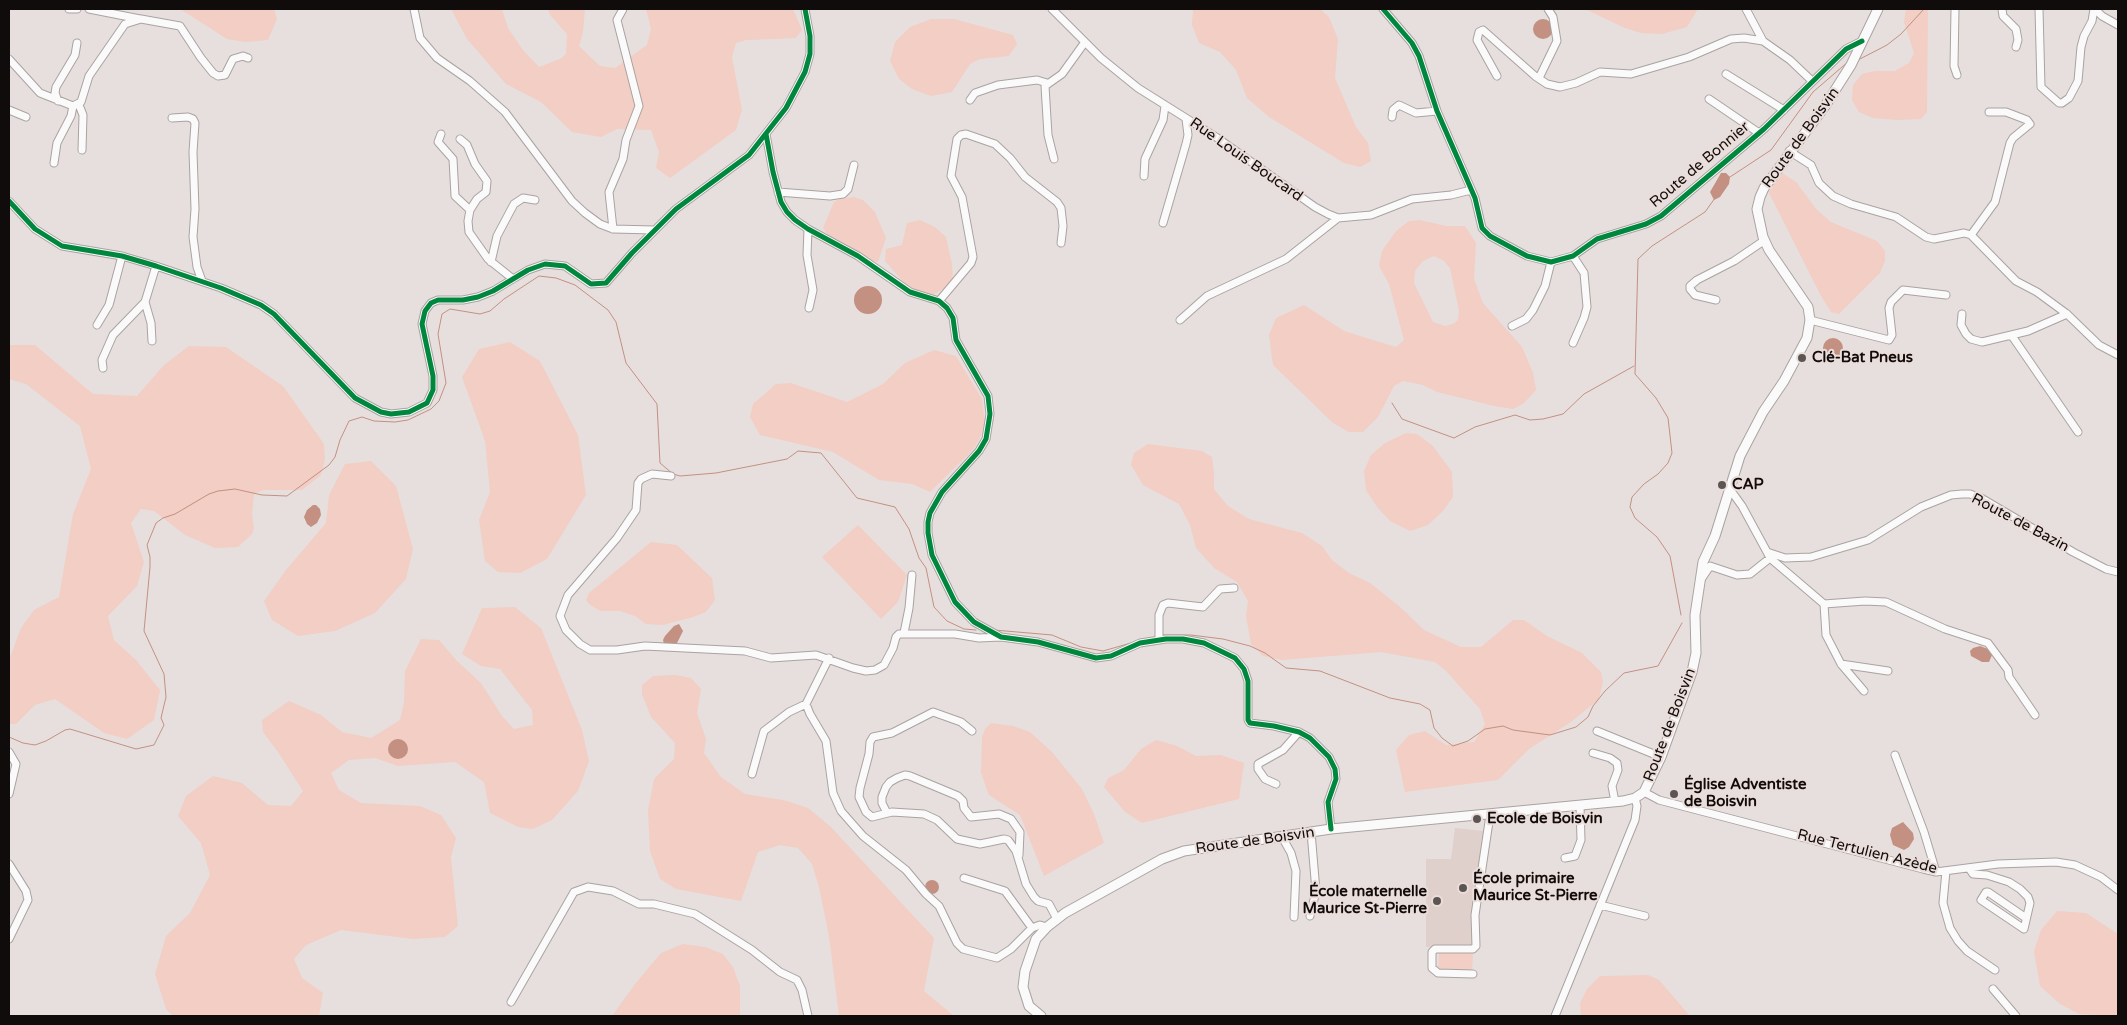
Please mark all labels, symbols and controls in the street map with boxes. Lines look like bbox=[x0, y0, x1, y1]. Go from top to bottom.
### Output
street label: Route de Boisvin bbox=[1758, 84, 1844, 192]
street label: Rue Louis Boucard bbox=[1186, 114, 1306, 206]
street label: Route de Bonnier bbox=[1647, 118, 1753, 212]
place label: Clé-Bat Pneus bbox=[1812, 349, 1913, 367]
marker: Clé-Bat Pneus bbox=[1796, 352, 1808, 364]
place label: CAP bbox=[1732, 476, 1764, 494]
marker: CAP bbox=[1716, 479, 1728, 491]
street label: Route de Bazin bbox=[1968, 490, 2072, 556]
street label: Route de Boisvin bbox=[1640, 666, 1700, 784]
place label: Église Adventiste de Boisvin bbox=[1684, 776, 1806, 811]
marker: Église Adventiste de Boisvin bbox=[1668, 788, 1680, 800]
place label: Ecole de Boisvin bbox=[1487, 810, 1603, 828]
marker: Ecole de Boisvin bbox=[1471, 813, 1483, 825]
street label: Route de Boisvin bbox=[1194, 824, 1316, 858]
street label: Rue Tertulien Azède bbox=[1795, 826, 1939, 878]
place label: École primaire Maurice St-Pierre bbox=[1473, 870, 1597, 905]
marker: École primaire Maurice St-Pierre bbox=[1457, 882, 1469, 894]
place label: École maternelle Maurice St-Pierre bbox=[1303, 883, 1427, 918]
marker: École maternelle Maurice St-Pierre bbox=[1431, 895, 1443, 907]

